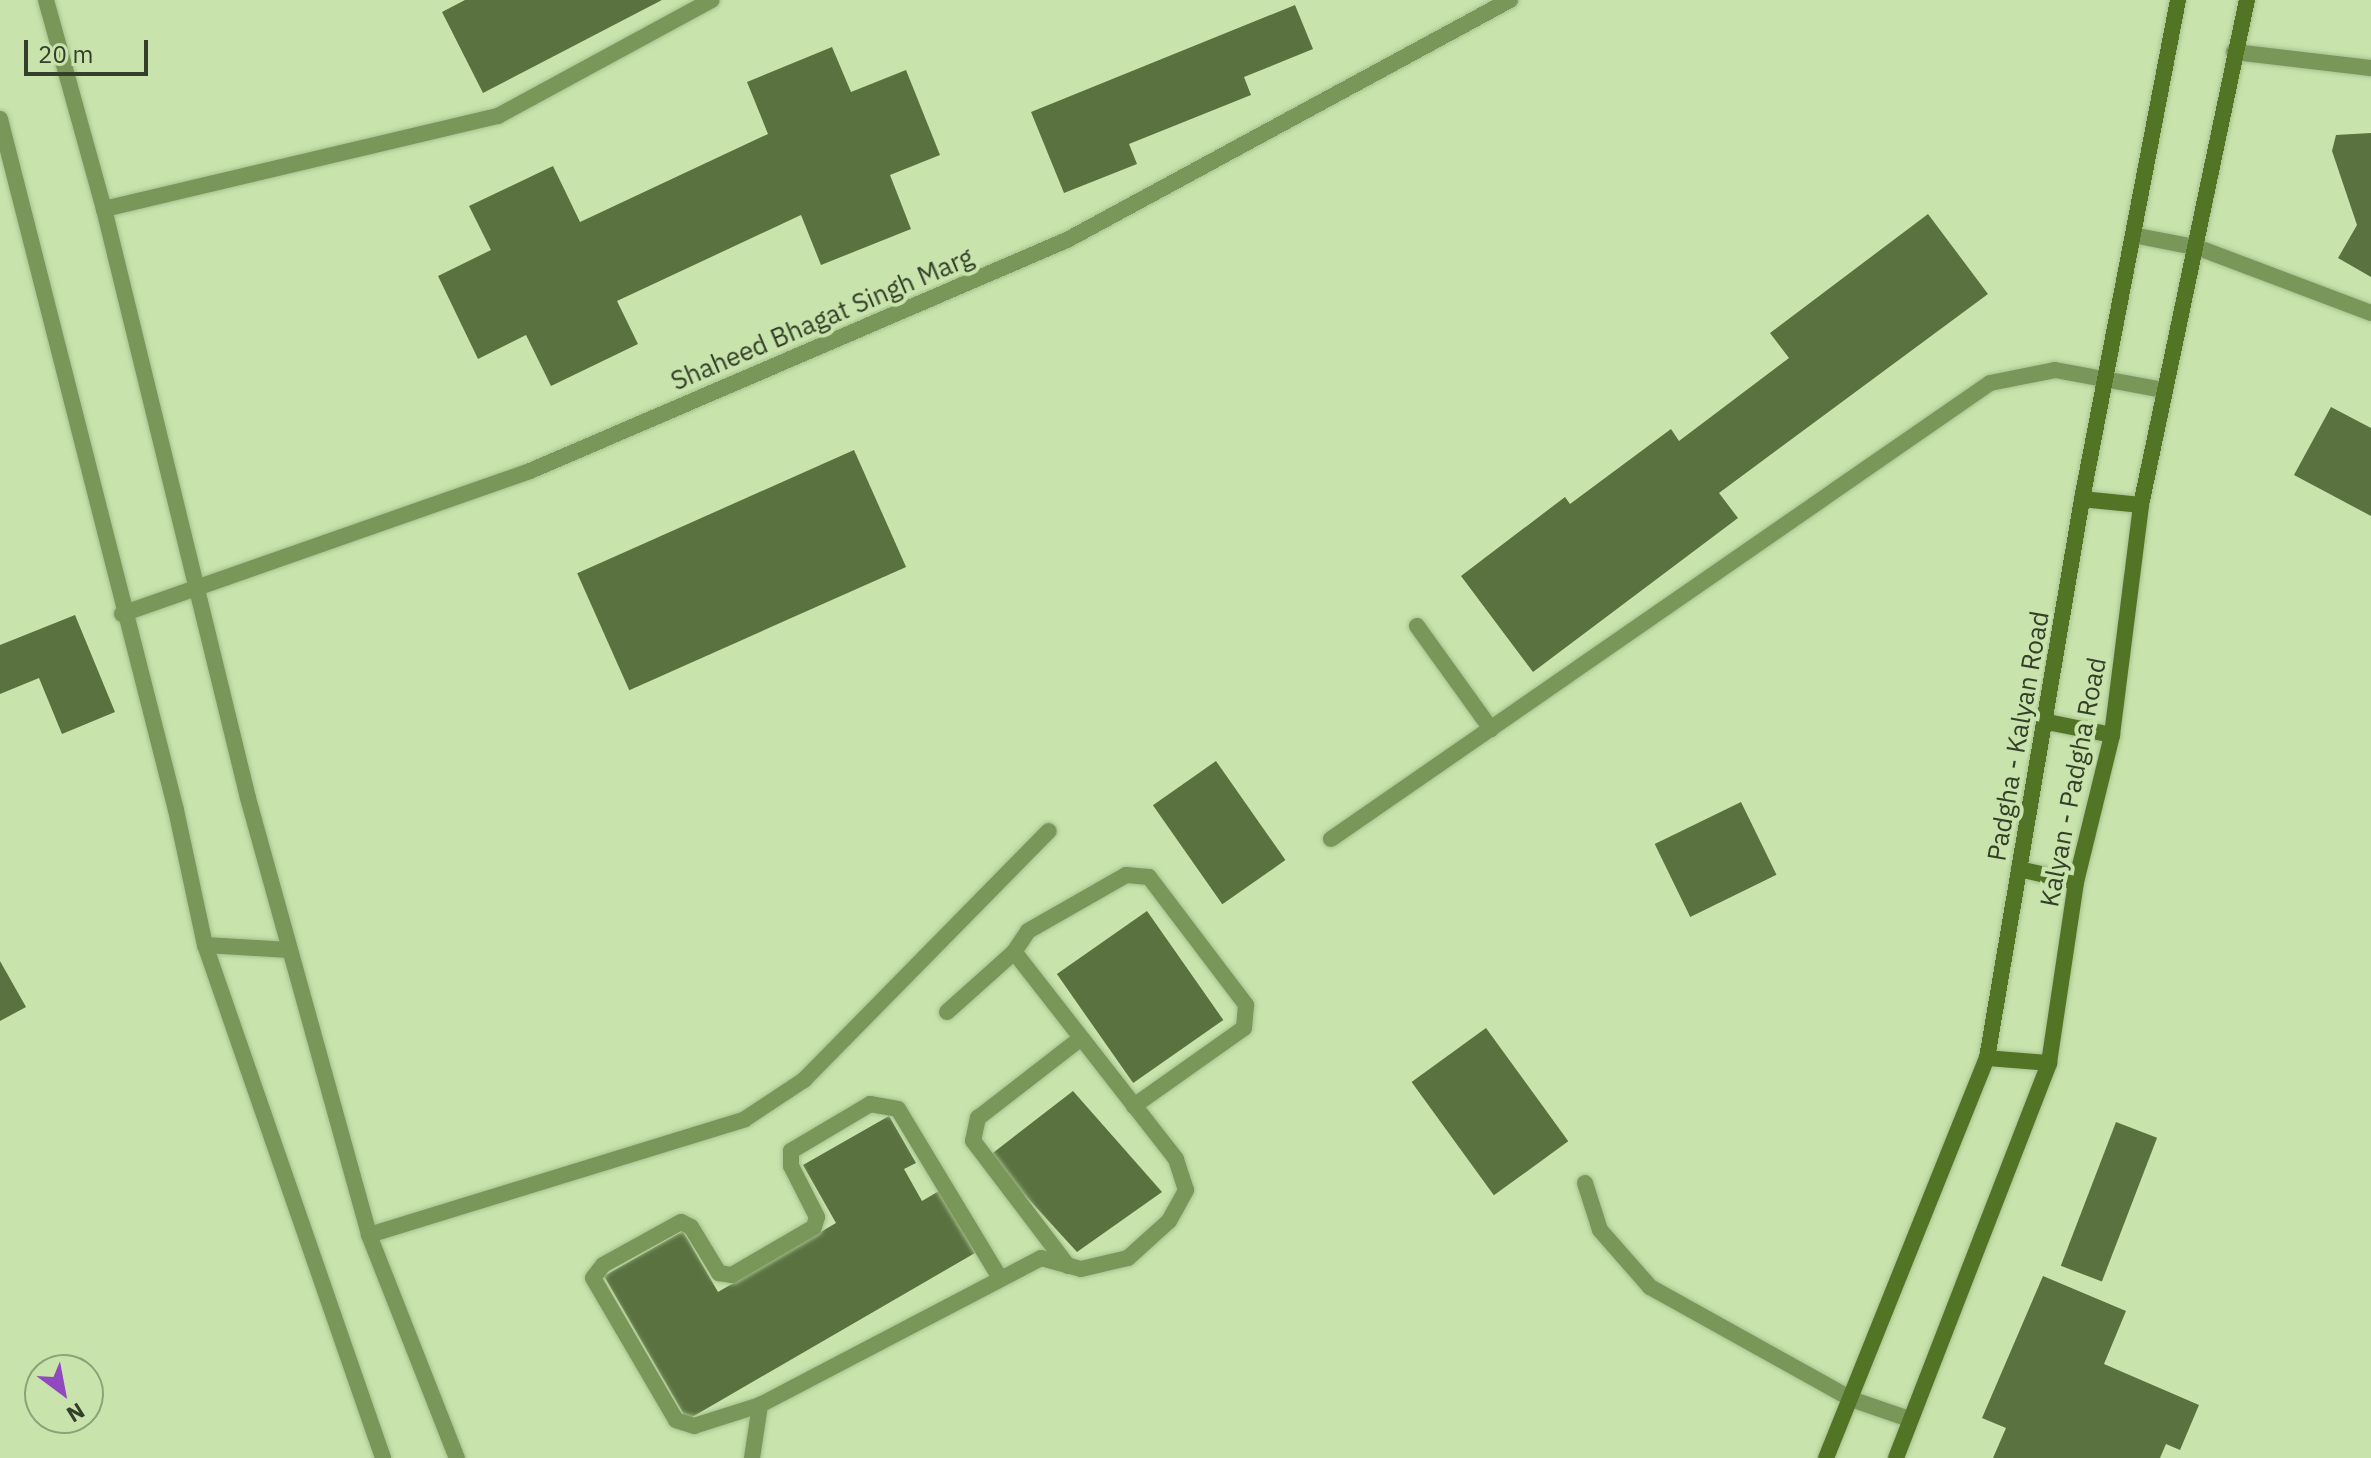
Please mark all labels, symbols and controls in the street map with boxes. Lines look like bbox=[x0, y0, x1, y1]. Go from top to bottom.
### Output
scale bar bbox=[28, 24, 152, 74]
text: 20 m bbox=[38, 38, 93, 70]
street label: Shaheed Bhagat Singh Marg bbox=[666, 241, 978, 397]
street label: Padgha - Kalyan Road bbox=[1981, 608, 2055, 864]
street label: Kalyan - Padgha Road bbox=[2034, 655, 2112, 909]
north arrow bbox=[24, 1354, 104, 1434]
text: N bbox=[61, 1397, 90, 1430]

